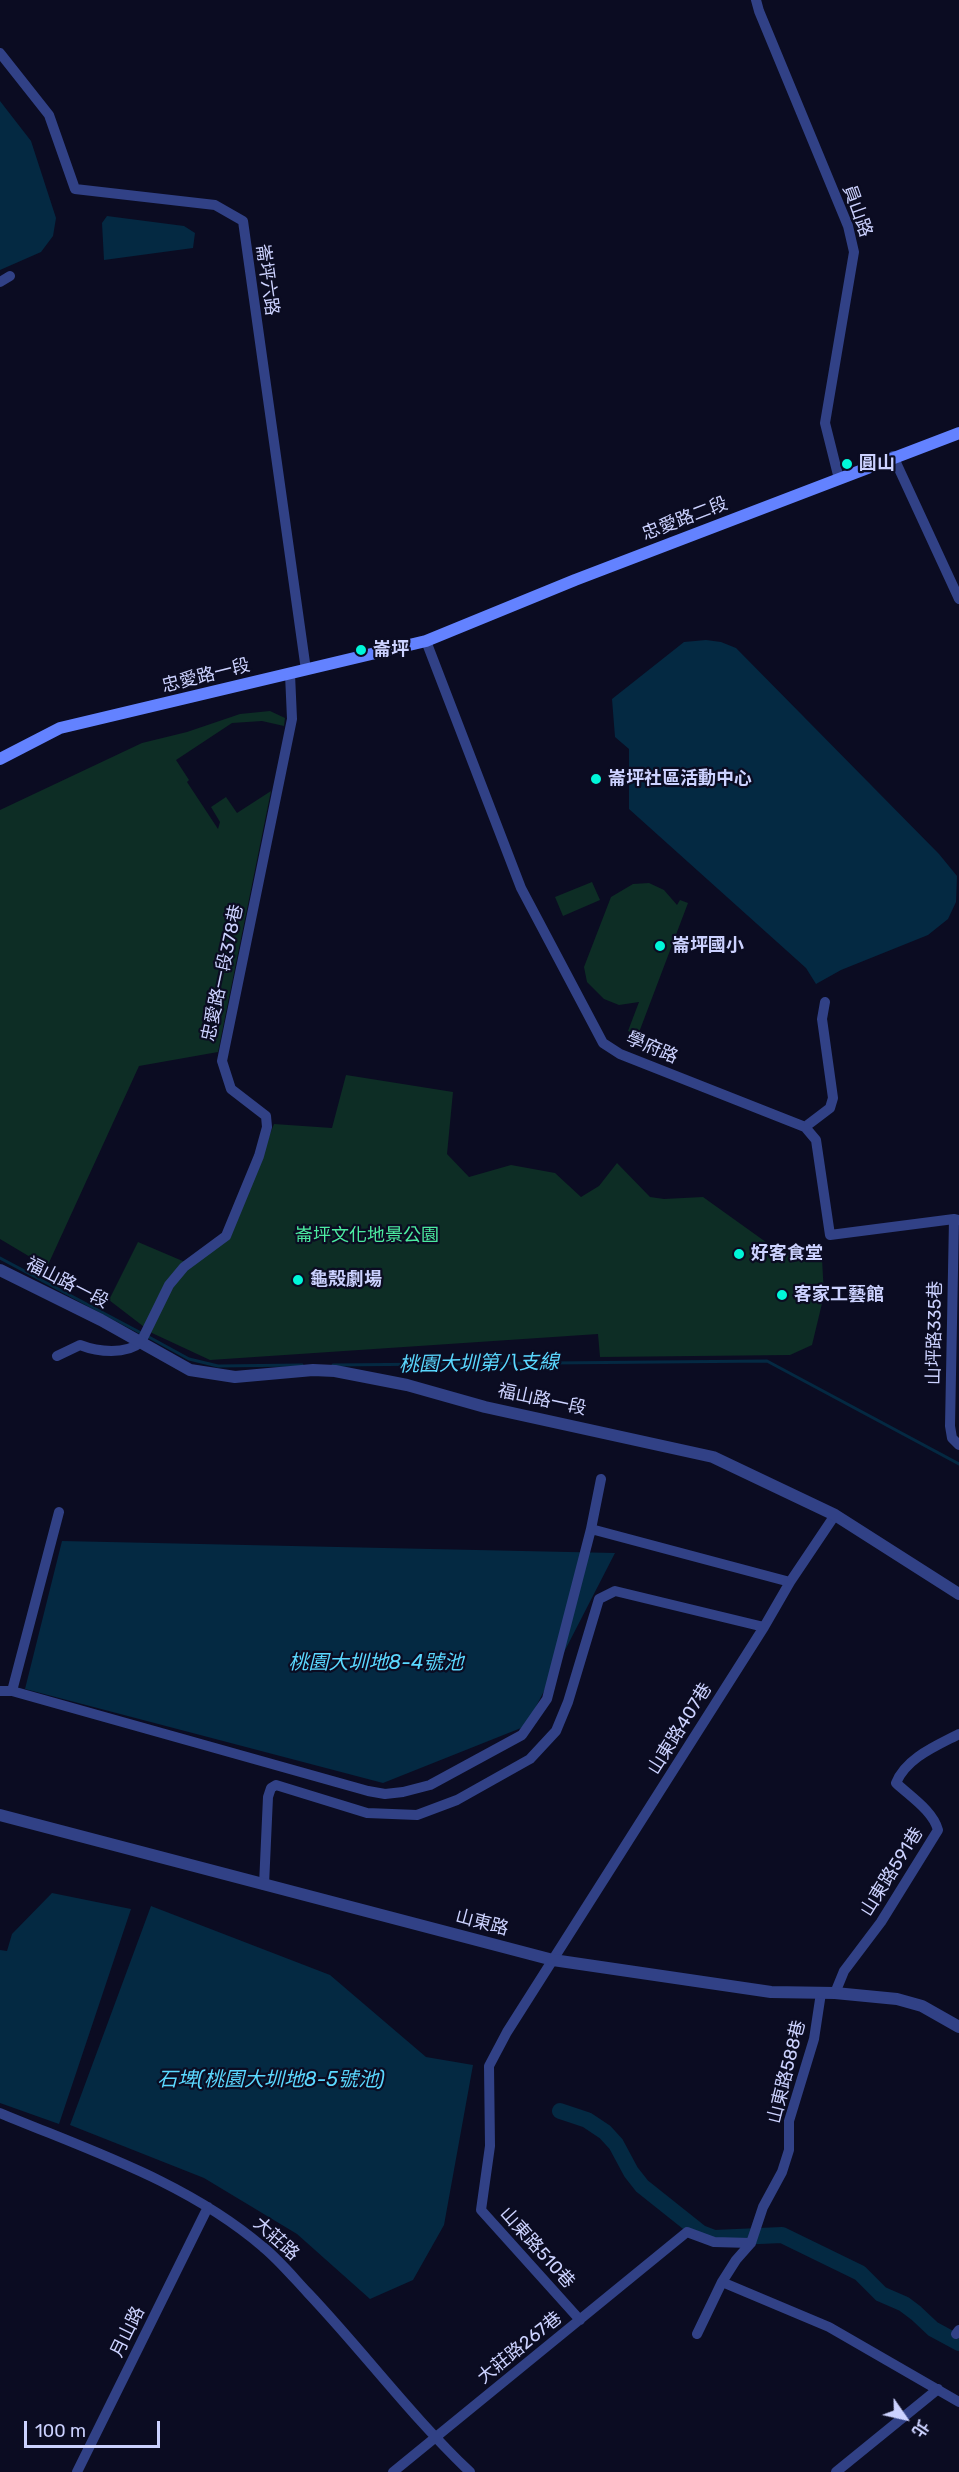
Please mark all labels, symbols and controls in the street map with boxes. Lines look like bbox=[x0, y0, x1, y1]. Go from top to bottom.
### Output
street label: 員山路 bbox=[838, 182, 876, 240]
street label: 崙坪六路 bbox=[251, 243, 283, 317]
place label: 圓山 bbox=[859, 453, 895, 475]
marker: 圓山 bbox=[840, 457, 854, 471]
street label: 忠愛路二段 bbox=[639, 493, 731, 545]
place label: 崙坪 bbox=[373, 639, 409, 661]
marker: 崙坪 bbox=[354, 643, 368, 657]
street label: 忠愛路一段 bbox=[160, 655, 252, 697]
place label: 崙坪社區活動中心 bbox=[608, 768, 752, 790]
marker: 崙坪社區活動中心 bbox=[589, 772, 603, 786]
street label: 忠愛路一段378巷 bbox=[198, 903, 248, 1043]
place label: 崙坪國小 bbox=[672, 935, 744, 957]
marker: 崙坪國小 bbox=[653, 939, 667, 953]
street label: 學府路 bbox=[623, 1028, 681, 1068]
park label: 崙坪文化地景公園 bbox=[295, 1225, 439, 1247]
place label: 好客食堂 bbox=[751, 1243, 823, 1265]
marker: 好客食堂 bbox=[732, 1247, 746, 1261]
street label: 福山路一段 bbox=[22, 1253, 112, 1313]
place label: 龜殼劇場 bbox=[310, 1269, 382, 1291]
marker: 龜殼劇場 bbox=[291, 1273, 305, 1287]
street label: 山坪路335巷 bbox=[923, 1281, 947, 1385]
place label: 客家工藝館 bbox=[794, 1284, 884, 1306]
marker: 客家工藝館 bbox=[775, 1288, 789, 1302]
water label: 桃園大圳第八支線 bbox=[399, 1351, 559, 1377]
street label: 福山路一段 bbox=[496, 1380, 588, 1420]
water label: 桃園大圳地8-4號池 bbox=[289, 1651, 463, 1675]
street label: 山東路407巷 bbox=[643, 1679, 717, 1779]
street label: 山東路591巷 bbox=[856, 1823, 928, 1921]
street label: 山東路 bbox=[453, 1906, 511, 1940]
street label: 山東路588巷 bbox=[764, 2018, 810, 2126]
water label: 石埤(桃園大圳地8-5號池) bbox=[157, 2068, 385, 2092]
street label: 山東路510巷 bbox=[495, 2203, 579, 2293]
street label: 大莊路 bbox=[249, 2213, 303, 2265]
street label: 月山路 bbox=[106, 2303, 150, 2361]
street label: 大莊路267巷 bbox=[474, 2307, 566, 2389]
north arrow bbox=[875, 2388, 935, 2448]
scale bar bbox=[27, 2409, 164, 2447]
text: 北 bbox=[908, 2416, 933, 2440]
text: 100 m bbox=[35, 2420, 86, 2442]

